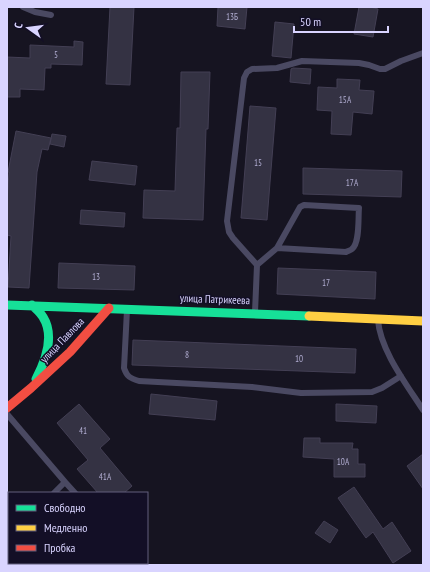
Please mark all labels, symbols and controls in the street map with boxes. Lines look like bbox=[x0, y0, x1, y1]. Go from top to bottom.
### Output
north arrow bbox=[8, 8, 48, 48]
scale bar bbox=[294, 8, 388, 34]
house number: 13Б bbox=[226, 11, 238, 22]
text: 50 m bbox=[300, 14, 321, 29]
text: С bbox=[11, 21, 26, 30]
house number: 5 bbox=[54, 49, 58, 60]
house number: 15А bbox=[339, 94, 352, 105]
house number: 15 bbox=[254, 157, 262, 168]
house number: 17А bbox=[346, 177, 359, 188]
house number: 13 bbox=[92, 271, 100, 282]
house number: 17 bbox=[322, 277, 330, 288]
street label: улица Патрикеева bbox=[180, 291, 250, 307]
street label: улица Павлова bbox=[37, 314, 87, 366]
house number: 8 bbox=[185, 349, 189, 360]
house number: 10 bbox=[295, 353, 303, 364]
house number: 41 bbox=[79, 425, 87, 436]
house number: 10А bbox=[337, 456, 350, 467]
house number: 41А bbox=[99, 471, 112, 482]
legend bbox=[8, 492, 148, 564]
text: Свободно bbox=[44, 500, 86, 515]
text: Медленно bbox=[44, 520, 87, 535]
text: Пробка bbox=[44, 540, 76, 555]

